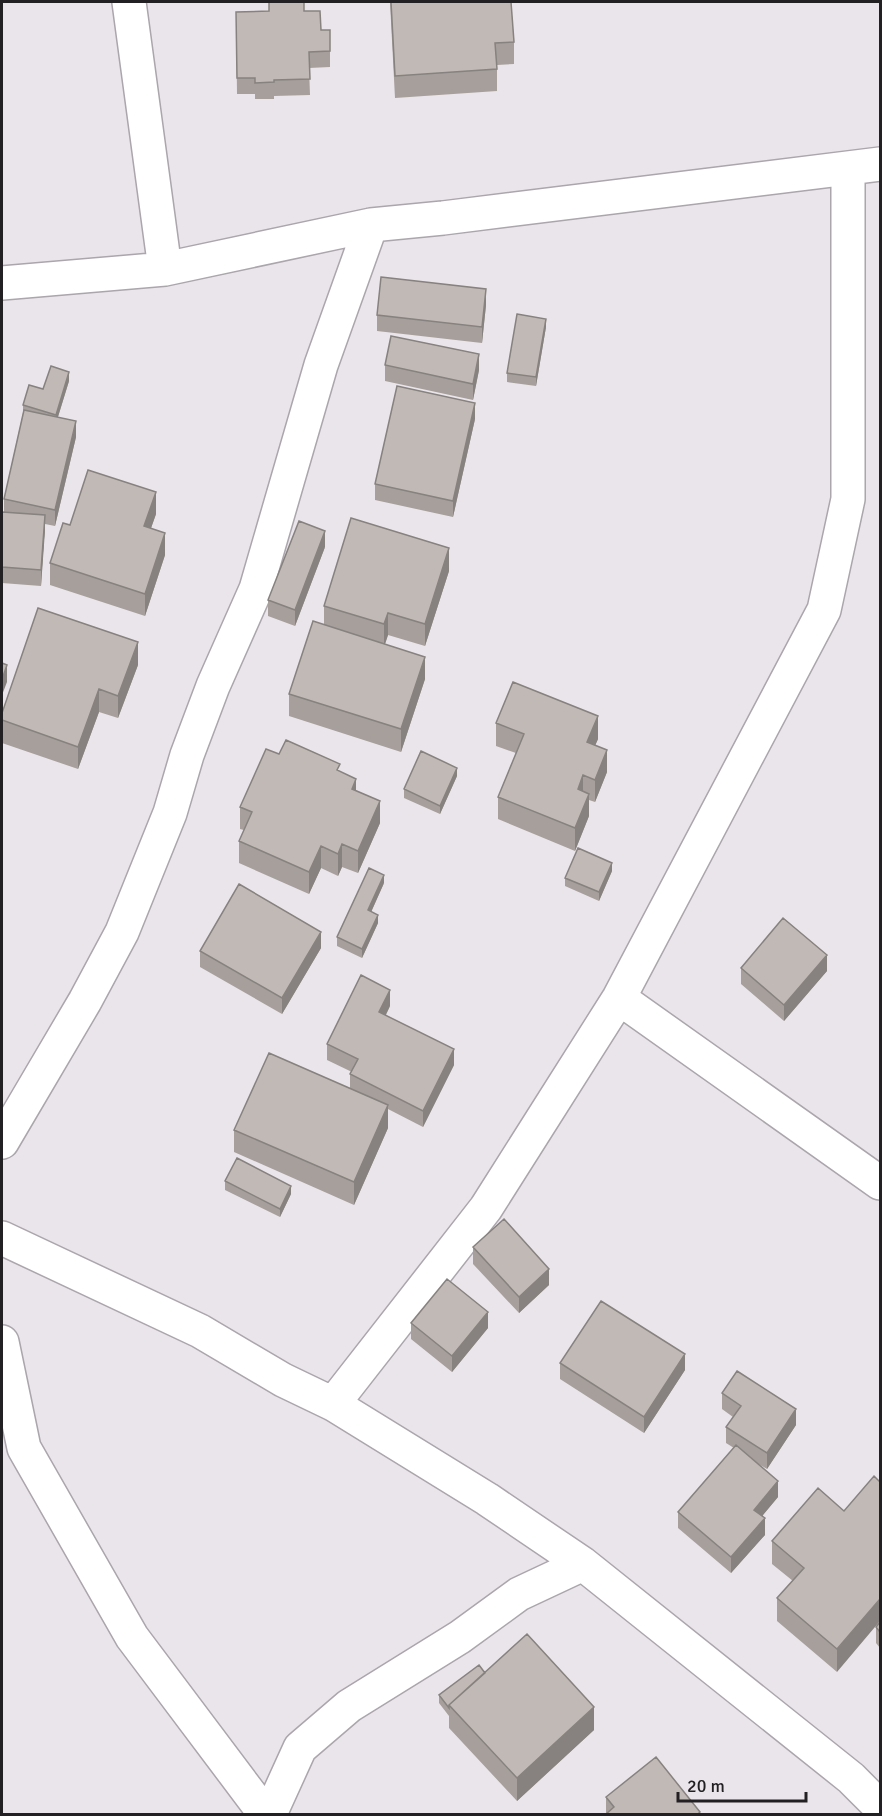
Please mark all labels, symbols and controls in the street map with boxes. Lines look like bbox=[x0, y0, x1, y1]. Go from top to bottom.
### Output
scale bar bbox=[678, 1765, 806, 1803]
text: 20 m bbox=[687, 1775, 725, 1797]

